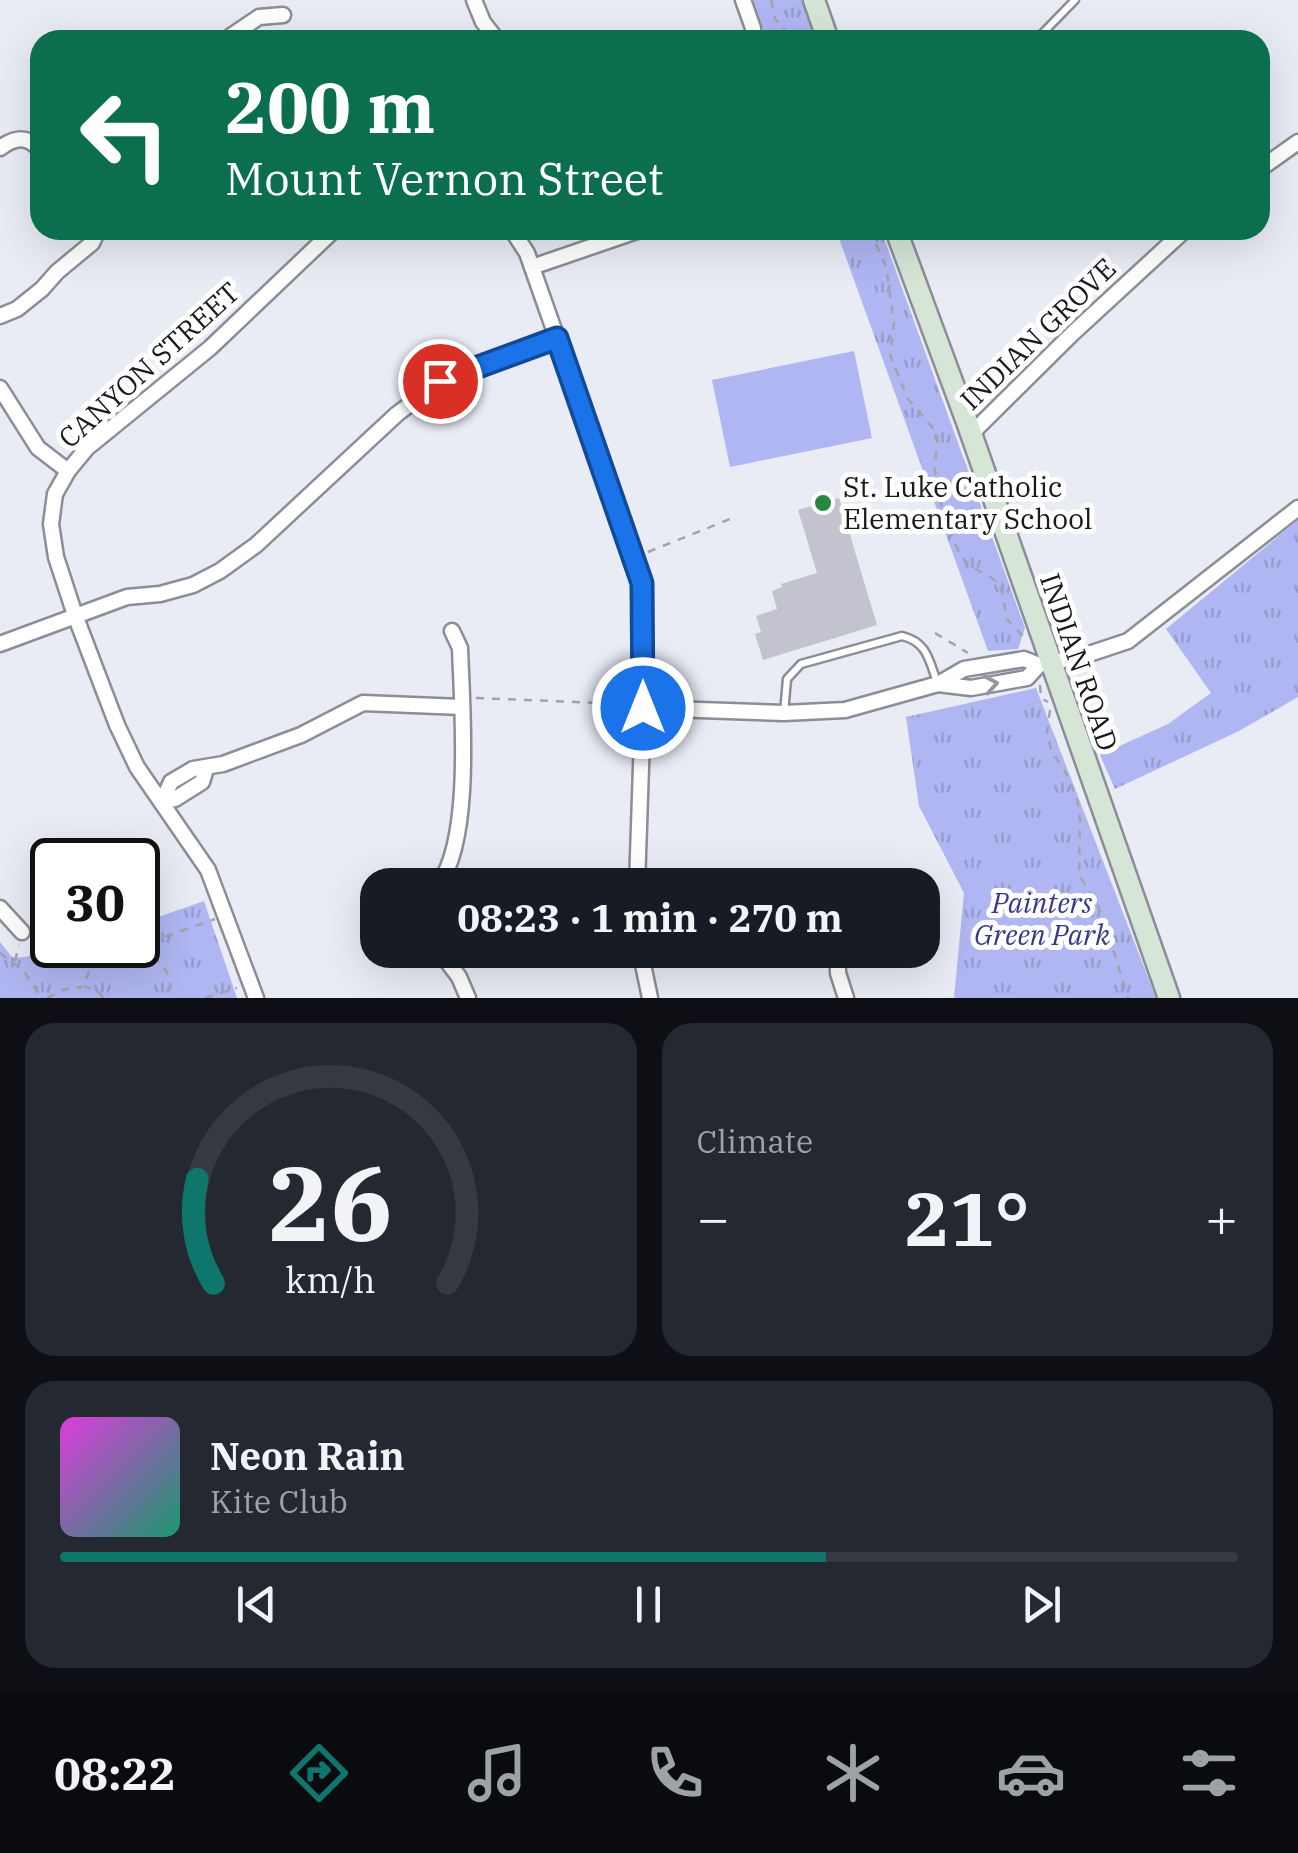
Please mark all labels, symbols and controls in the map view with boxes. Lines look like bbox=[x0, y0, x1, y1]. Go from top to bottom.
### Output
text: 200 m bbox=[225, 61, 435, 152]
icon: left bbox=[60, 70, 190, 200]
text: Mount Vernon Street bbox=[225, 149, 664, 207]
street label: INDIAN GROVE bbox=[952, 250, 1124, 417]
street label: CANYON STREET bbox=[50, 273, 247, 456]
pin bbox=[398, 339, 483, 424]
icon: arrive bbox=[413, 354, 468, 409]
place label: St. Luke Catholic Elementary School bbox=[843, 468, 1092, 537]
marker: St. Luke Catholic Elementary School bbox=[812, 492, 834, 514]
street label: INDIAN ROAD bbox=[1032, 568, 1127, 755]
position arrow bbox=[591, 656, 695, 760]
one-way arrow bbox=[983, 674, 999, 695]
speed limit sign: 30 bbox=[30, 838, 160, 968]
park label: Painters Green Park bbox=[974, 884, 1110, 953]
text: 08:23 · 1 min · 270 m bbox=[457, 893, 843, 942]
text: Climate bbox=[697, 1120, 813, 1162]
text: 26 bbox=[268, 1134, 393, 1270]
text: 21° bbox=[905, 1169, 1030, 1267]
text: − bbox=[697, 1182, 730, 1253]
text: + bbox=[1205, 1182, 1238, 1253]
text: km/h bbox=[286, 1256, 376, 1303]
text: Neon Rain bbox=[210, 1431, 405, 1480]
text: Kite Club bbox=[210, 1480, 348, 1522]
icon: previous bbox=[229, 1577, 284, 1632]
icon: pause bbox=[621, 1577, 676, 1632]
icon: next bbox=[1014, 1577, 1069, 1632]
icon: directions bbox=[284, 1738, 354, 1808]
icon: music bbox=[462, 1738, 532, 1808]
icon: phone bbox=[640, 1738, 710, 1808]
icon: climate bbox=[818, 1738, 888, 1808]
icon: car bbox=[996, 1738, 1066, 1808]
icon: filters bbox=[1174, 1738, 1244, 1808]
text: 08:22 bbox=[54, 1744, 176, 1802]

